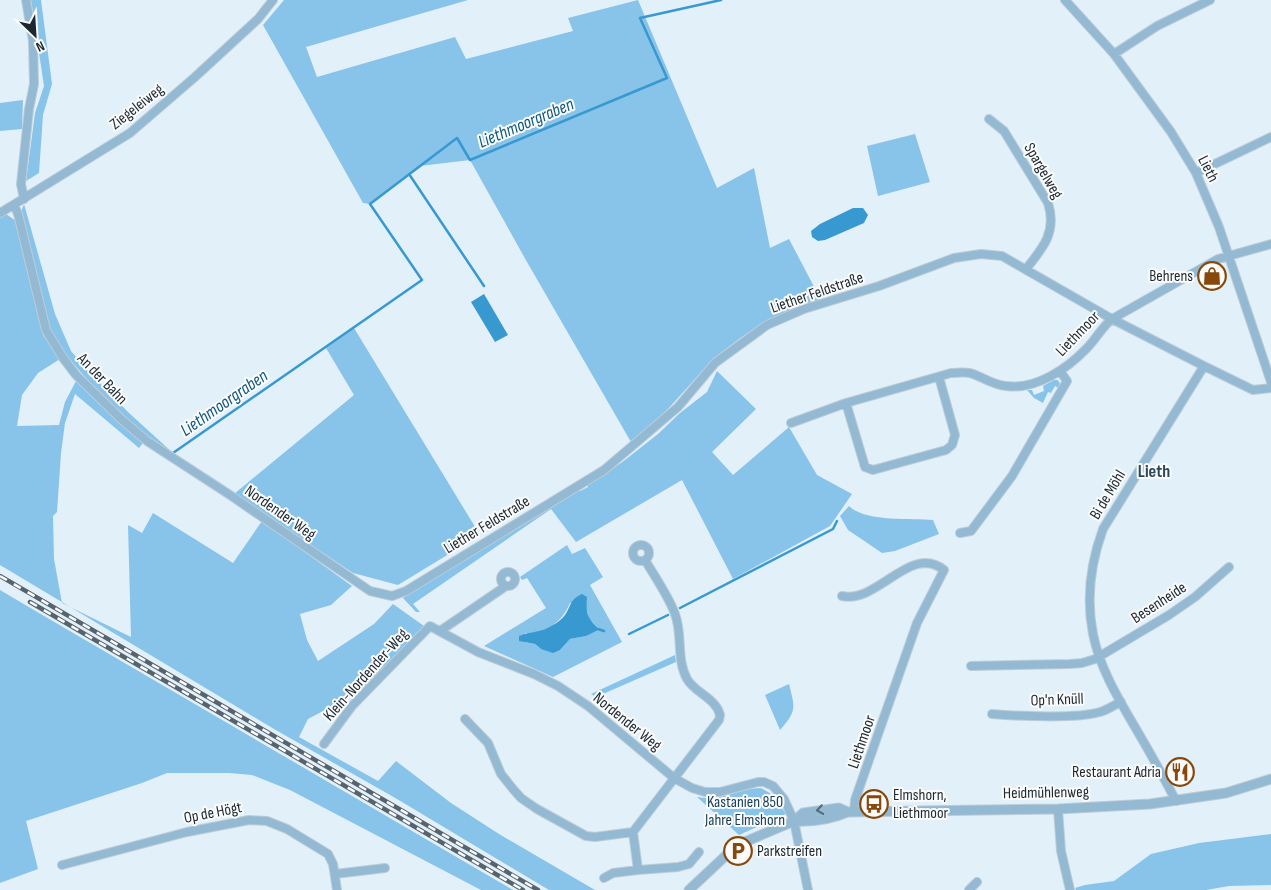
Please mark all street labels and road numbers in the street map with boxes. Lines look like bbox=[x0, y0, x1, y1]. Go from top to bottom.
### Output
street label: Ziegeleiweg bbox=[106, 80, 168, 134]
street label: Spargelweg bbox=[1019, 140, 1067, 202]
street label: Lieth bbox=[1193, 153, 1223, 185]
street label: Liether Feldstraße bbox=[768, 268, 866, 318]
street label: Liethmoor bbox=[1052, 307, 1104, 360]
street label: An der Bahn bbox=[72, 349, 131, 409]
street label: Bi de Möhl bbox=[1086, 467, 1130, 523]
street label: Nordender Weg bbox=[241, 482, 319, 544]
street label: Liether Feldstraße bbox=[441, 492, 533, 558]
street label: Besenheide bbox=[1128, 578, 1190, 628]
street label: Klein-Nordender-Weg bbox=[320, 625, 412, 725]
street label: Nordender Weg bbox=[589, 689, 665, 755]
street label: Op'n Knüll bbox=[1030, 690, 1084, 710]
street label: Liethmoor bbox=[844, 712, 880, 771]
street label: Heidmühlenweg bbox=[1003, 783, 1089, 803]
street label: Op de Högt bbox=[182, 798, 244, 828]

